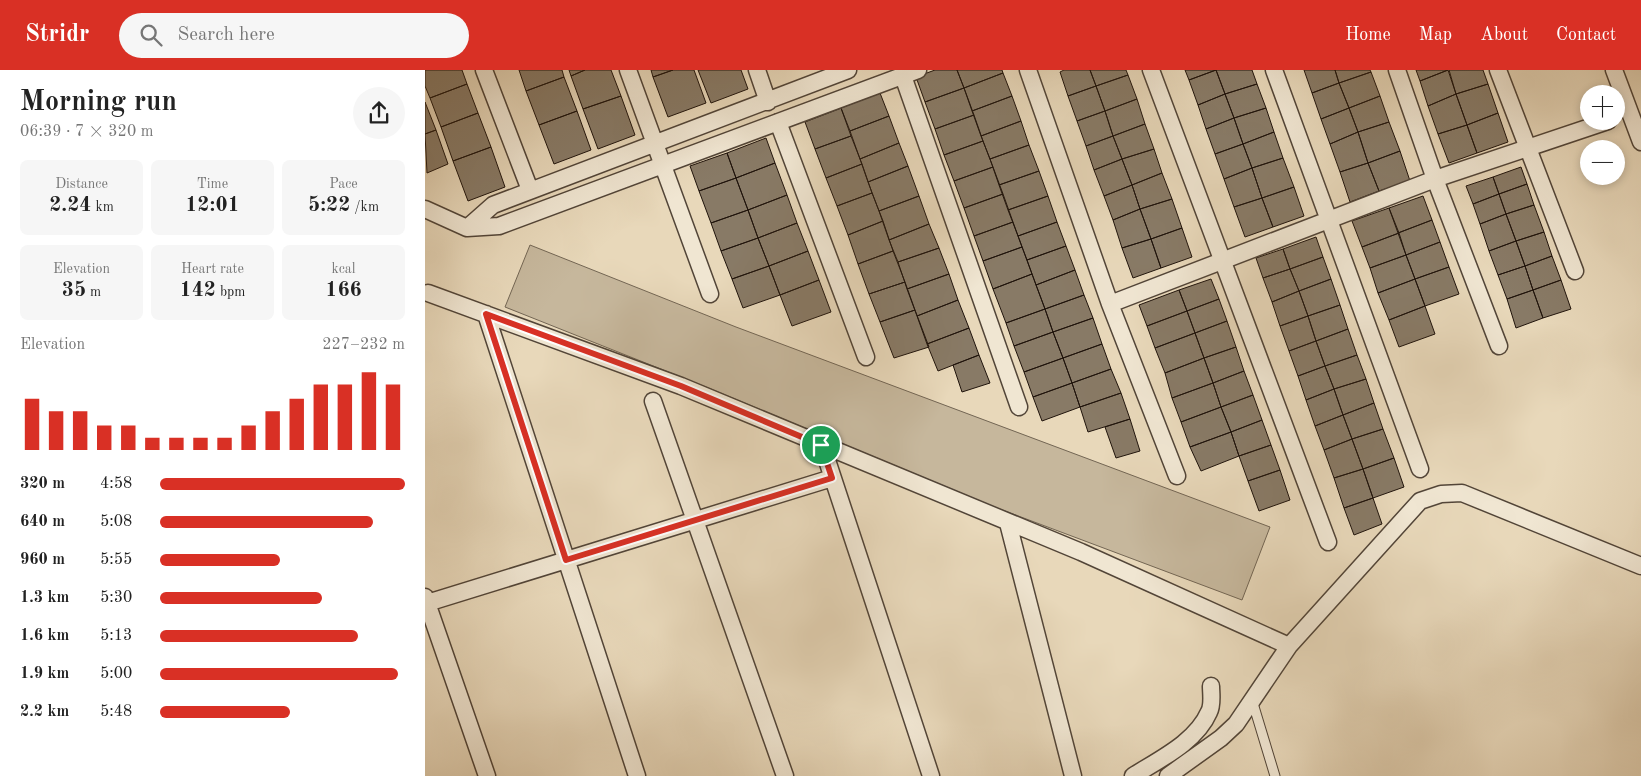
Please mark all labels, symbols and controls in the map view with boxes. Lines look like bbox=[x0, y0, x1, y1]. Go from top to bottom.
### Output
search box bbox=[119, 13, 469, 58]
icon: search bbox=[137, 21, 165, 49]
text: Stridr bbox=[25, 23, 89, 47]
text: Search here bbox=[177, 26, 275, 45]
text: Home bbox=[1345, 26, 1391, 44]
text: Map bbox=[1419, 26, 1452, 44]
text: About bbox=[1480, 26, 1528, 44]
text: Contact bbox=[1556, 26, 1616, 44]
map controls bbox=[1580, 85, 1625, 185]
button: + bbox=[1580, 85, 1625, 130]
button: share bbox=[353, 87, 405, 139]
text: Morning run bbox=[20, 89, 177, 117]
text: 06:39 · 7 × 320 m bbox=[20, 124, 153, 140]
button: − bbox=[1580, 140, 1625, 185]
text: Distance bbox=[55, 177, 108, 191]
text: Time bbox=[197, 177, 228, 191]
text: Pace bbox=[329, 177, 358, 191]
text: 2.24 bbox=[49, 195, 92, 216]
text: 12:01 bbox=[185, 195, 240, 216]
text: 5:22 bbox=[308, 195, 350, 216]
text: km bbox=[92, 200, 114, 214]
text: /km bbox=[350, 200, 379, 214]
text: Elevation bbox=[53, 262, 110, 276]
text: Heart rate bbox=[181, 262, 244, 276]
text: kcal bbox=[331, 262, 356, 276]
text: 35 bbox=[62, 280, 86, 301]
text: 142 bbox=[179, 280, 216, 301]
text: 166 bbox=[325, 280, 362, 301]
text: m bbox=[86, 285, 101, 299]
text: bpm bbox=[216, 285, 246, 299]
text: Elevation bbox=[20, 337, 85, 353]
text: 227–232 m bbox=[322, 337, 405, 353]
pin bbox=[800, 424, 842, 466]
icon: arrive bbox=[807, 431, 835, 459]
text: 320 m bbox=[20, 476, 65, 492]
text: 4:58 bbox=[100, 476, 132, 492]
text: 640 m bbox=[20, 514, 65, 530]
text: 5:08 bbox=[100, 514, 132, 530]
text: 960 m bbox=[20, 552, 65, 568]
text: 5:55 bbox=[100, 552, 132, 568]
text: 1.3 km bbox=[20, 590, 69, 606]
text: 5:30 bbox=[100, 590, 132, 606]
text: 1.6 km bbox=[20, 628, 69, 644]
text: 5:13 bbox=[100, 628, 132, 644]
text: 1.9 km bbox=[20, 666, 69, 682]
text: 5:00 bbox=[100, 666, 132, 682]
text: 2.2 km bbox=[20, 704, 69, 720]
text: 5:48 bbox=[100, 704, 132, 720]

